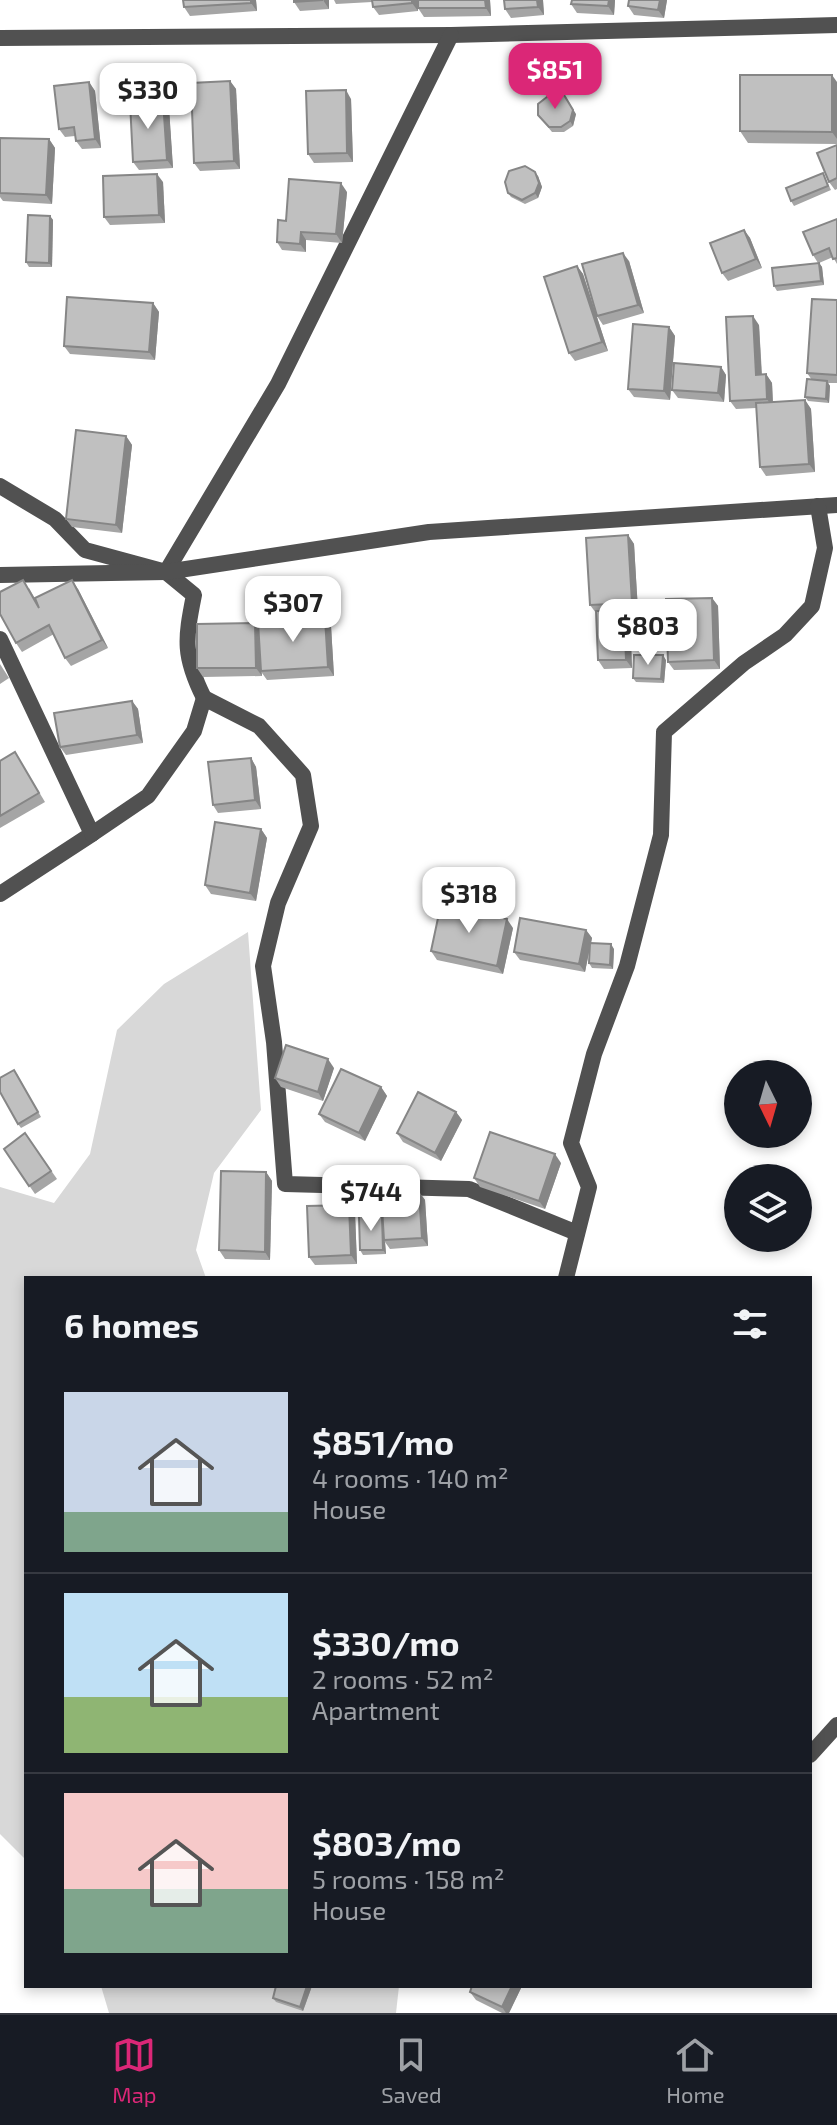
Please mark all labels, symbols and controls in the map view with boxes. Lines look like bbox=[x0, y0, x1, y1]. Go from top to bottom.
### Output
pin: $851 bbox=[508, 43, 602, 111]
text: $851 bbox=[527, 53, 583, 84]
pin: $330 bbox=[101, 63, 195, 131]
text: $330 bbox=[118, 73, 178, 104]
pin: $307 bbox=[246, 576, 340, 644]
text: $307 bbox=[263, 586, 323, 617]
pin: $803 bbox=[601, 599, 695, 667]
text: $803 bbox=[617, 609, 679, 640]
pin: $318 bbox=[422, 867, 516, 935]
text: $318 bbox=[440, 877, 498, 908]
north arrow bbox=[724, 1060, 812, 1148]
map controls bbox=[724, 1060, 812, 1252]
button: layers bbox=[724, 1164, 812, 1252]
pin: $744 bbox=[324, 1165, 418, 1233]
text: $744 bbox=[340, 1175, 402, 1206]
icon: filters bbox=[728, 1302, 772, 1346]
text: 6 homes bbox=[64, 1304, 199, 1345]
text: $851/mo bbox=[312, 1421, 454, 1462]
icon: home bbox=[128, 1424, 224, 1520]
text: 4 rooms · 140 m² bbox=[312, 1462, 508, 1493]
text: House bbox=[312, 1493, 386, 1524]
text: $330/mo bbox=[312, 1622, 459, 1663]
icon: home bbox=[128, 1625, 224, 1721]
text: 2 rooms · 52 m² bbox=[312, 1663, 494, 1694]
text: Apartment bbox=[312, 1694, 440, 1725]
text: $803/mo bbox=[312, 1822, 461, 1863]
icon: home bbox=[128, 1825, 224, 1921]
text: 5 rooms · 158 m² bbox=[312, 1863, 504, 1894]
text: House bbox=[312, 1894, 386, 1925]
tab: Map bbox=[112, 2033, 157, 2107]
tab: Saved bbox=[381, 2033, 442, 2107]
tab: Home bbox=[666, 2033, 725, 2107]

